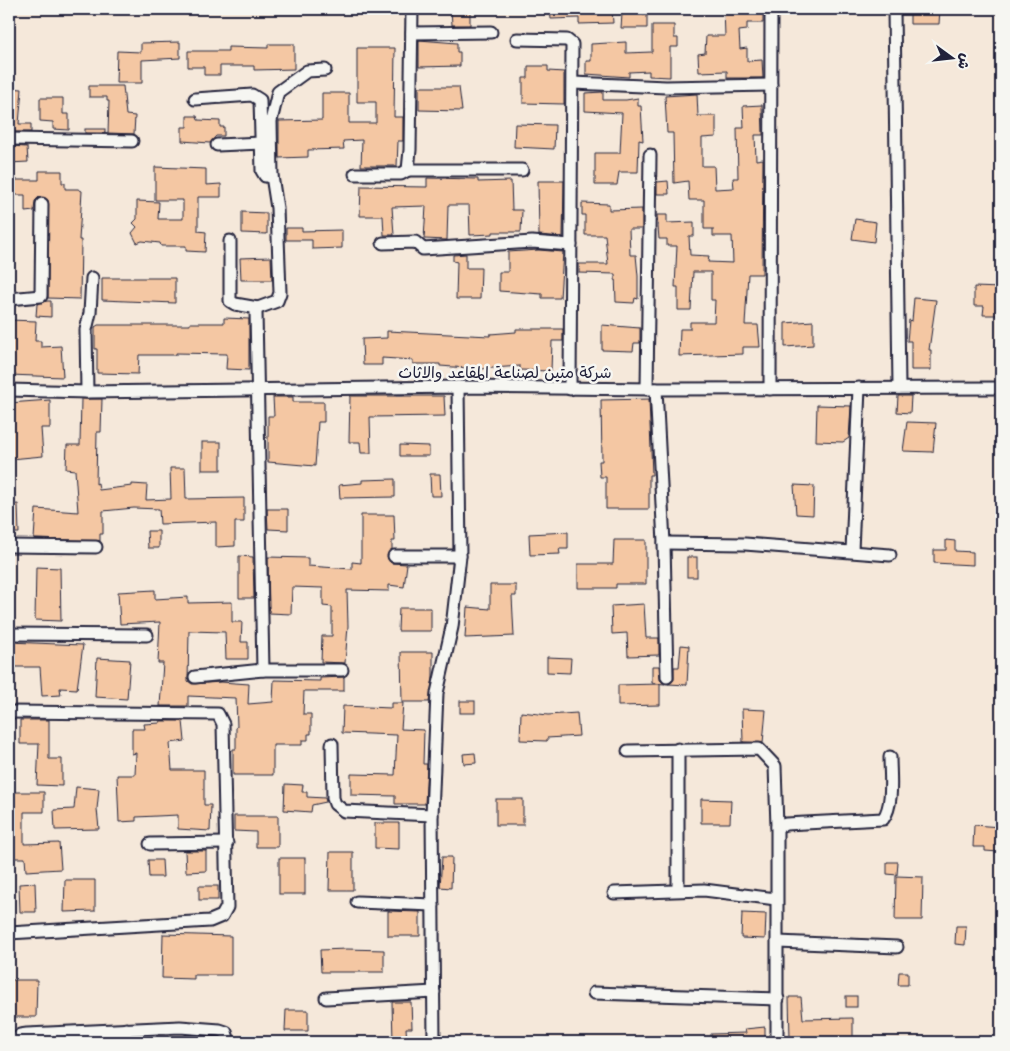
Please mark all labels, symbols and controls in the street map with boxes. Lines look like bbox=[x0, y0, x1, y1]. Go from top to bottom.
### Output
north arrow bbox=[928, 32, 978, 82]
text: ش bbox=[954, 52, 974, 71]
street label: شركة متين لصناعة المقاعد والاثاث bbox=[398, 364, 612, 382]

